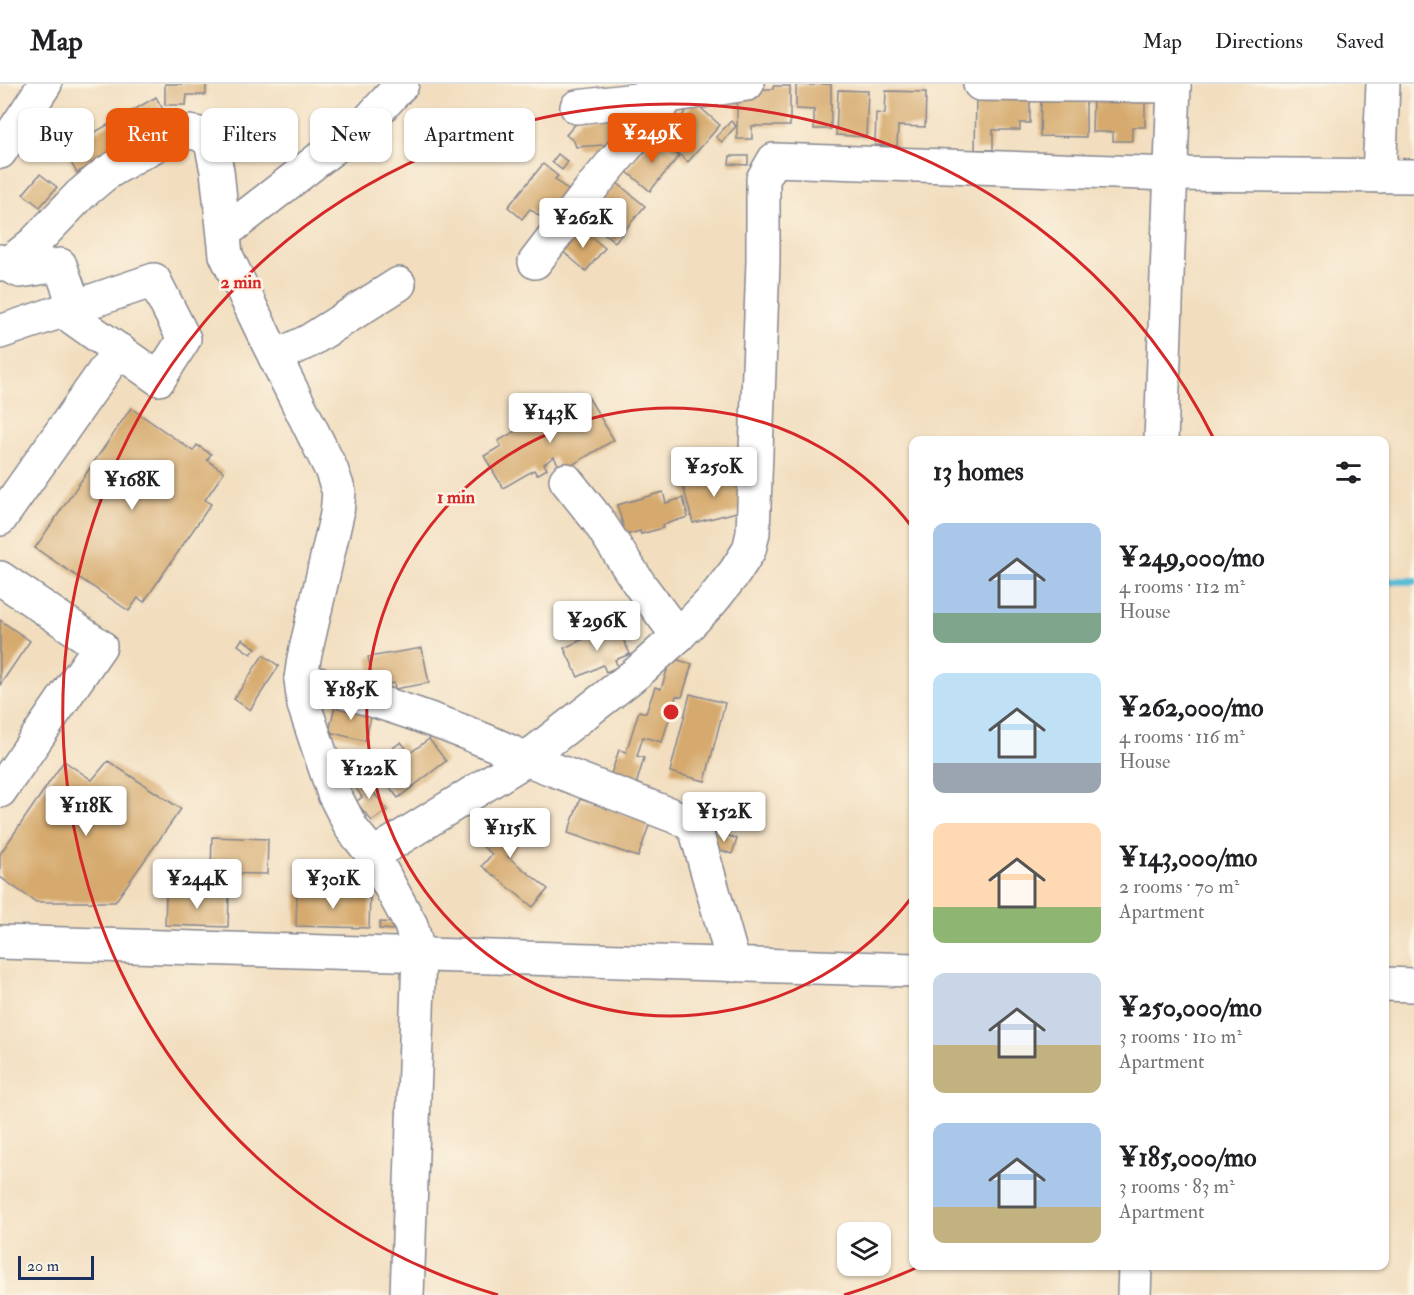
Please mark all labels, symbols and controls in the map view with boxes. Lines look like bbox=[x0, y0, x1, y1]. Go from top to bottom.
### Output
text: Map bbox=[30, 24, 83, 59]
text: Map bbox=[1142, 28, 1182, 55]
text: Directions bbox=[1215, 28, 1303, 55]
text: Saved bbox=[1336, 28, 1384, 55]
chip: Buy bbox=[18, 108, 94, 162]
chip: Rent bbox=[106, 108, 189, 162]
chip: Filters bbox=[201, 108, 298, 162]
chip: New bbox=[310, 108, 392, 162]
chip: Apartment bbox=[404, 108, 535, 162]
pin: ¥249K bbox=[610, 113, 694, 164]
text: ¥249K bbox=[622, 120, 682, 145]
pin: ¥262K bbox=[541, 198, 625, 249]
text: ¥262K bbox=[553, 205, 613, 230]
text: 2 min bbox=[221, 271, 262, 294]
pin: ¥143K bbox=[508, 393, 592, 444]
text: ¥143K bbox=[523, 400, 577, 425]
pin: ¥250K bbox=[672, 447, 756, 498]
text: ¥250K bbox=[685, 454, 743, 479]
text: 13 homes bbox=[933, 456, 1024, 488]
icon: filters bbox=[1332, 456, 1365, 489]
pin: ¥168K bbox=[90, 460, 174, 511]
text: ¥168K bbox=[104, 467, 160, 492]
text: 1 min bbox=[437, 486, 476, 509]
text: ¥249,000/mo bbox=[1119, 542, 1265, 574]
icon: home bbox=[981, 547, 1053, 619]
text: 4 rooms · 112 m² bbox=[1119, 574, 1245, 599]
text: House bbox=[1119, 599, 1170, 624]
pin: ¥296K bbox=[555, 601, 639, 652]
text: ¥296K bbox=[567, 608, 627, 633]
pin: ¥185K bbox=[309, 670, 393, 721]
text: ¥185K bbox=[324, 677, 378, 702]
text: ¥262,000/mo bbox=[1119, 692, 1264, 724]
icon: home bbox=[981, 697, 1053, 769]
centre of rings bbox=[661, 702, 681, 722]
text: 4 rooms · 116 m² bbox=[1119, 724, 1245, 749]
pin: ¥122K bbox=[327, 749, 411, 800]
text: House bbox=[1119, 749, 1170, 774]
text: ¥122K bbox=[341, 756, 397, 781]
pin: ¥118K bbox=[44, 786, 128, 837]
pin: ¥152K bbox=[682, 792, 766, 843]
text: ¥118K bbox=[60, 793, 112, 818]
text: ¥152K bbox=[697, 799, 751, 824]
pin: ¥115K bbox=[468, 808, 552, 859]
text: ¥115K bbox=[484, 815, 536, 840]
text: ¥143,000/mo bbox=[1119, 842, 1257, 874]
icon: home bbox=[981, 847, 1053, 919]
pin: ¥244K bbox=[155, 859, 239, 910]
pin: ¥301K bbox=[291, 859, 375, 910]
text: ¥244K bbox=[167, 866, 227, 891]
text: ¥301K bbox=[306, 866, 360, 891]
text: 2 rooms · 70 m² bbox=[1119, 874, 1239, 899]
text: Apartment bbox=[1119, 899, 1204, 924]
text: ¥250,000/mo bbox=[1119, 992, 1262, 1024]
icon: home bbox=[981, 997, 1053, 1069]
text: 3 rooms · 110 m² bbox=[1119, 1024, 1242, 1049]
text: Apartment bbox=[1119, 1049, 1204, 1074]
text: ¥185,000/mo bbox=[1119, 1142, 1257, 1174]
icon: home bbox=[981, 1147, 1053, 1219]
text: 3 rooms · 83 m² bbox=[1119, 1174, 1235, 1199]
text: Apartment bbox=[1119, 1199, 1204, 1224]
map controls bbox=[837, 1222, 891, 1276]
button: layers bbox=[837, 1222, 891, 1276]
scale bar bbox=[18, 1253, 94, 1280]
text: 20 m bbox=[27, 1256, 59, 1276]

